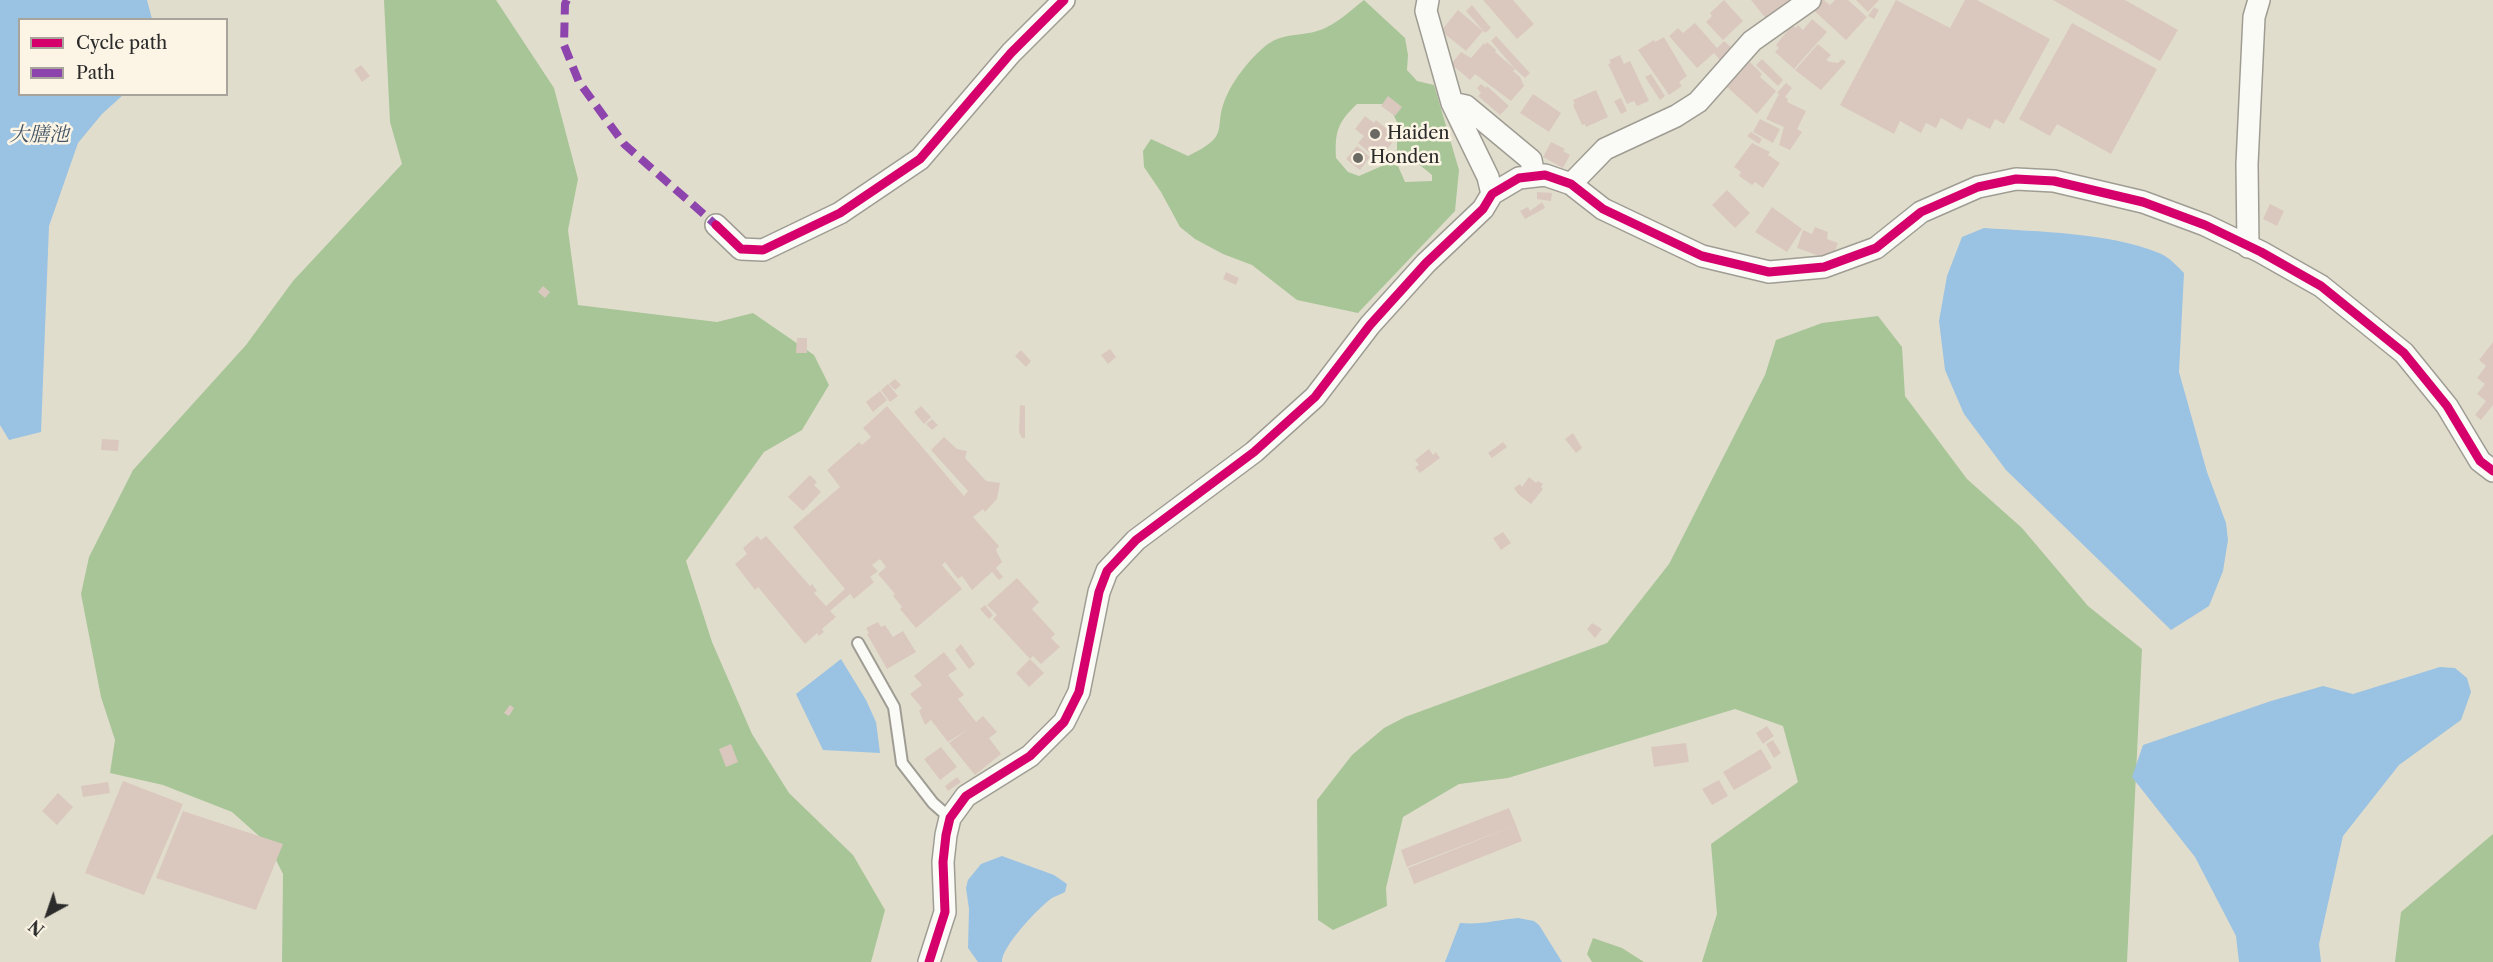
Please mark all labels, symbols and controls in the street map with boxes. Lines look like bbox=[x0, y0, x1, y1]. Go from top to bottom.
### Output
legend bbox=[18, 18, 228, 96]
text: Cycle path bbox=[76, 32, 167, 54]
text: Path bbox=[76, 62, 115, 84]
water label: 大膳池 bbox=[9, 123, 69, 147]
place label: Haiden bbox=[1387, 123, 1450, 145]
marker: Haiden bbox=[1368, 127, 1382, 141]
place label: Honden bbox=[1370, 147, 1440, 169]
marker: Honden bbox=[1351, 151, 1365, 165]
north arrow bbox=[18, 884, 78, 944]
text: N bbox=[25, 916, 48, 940]

